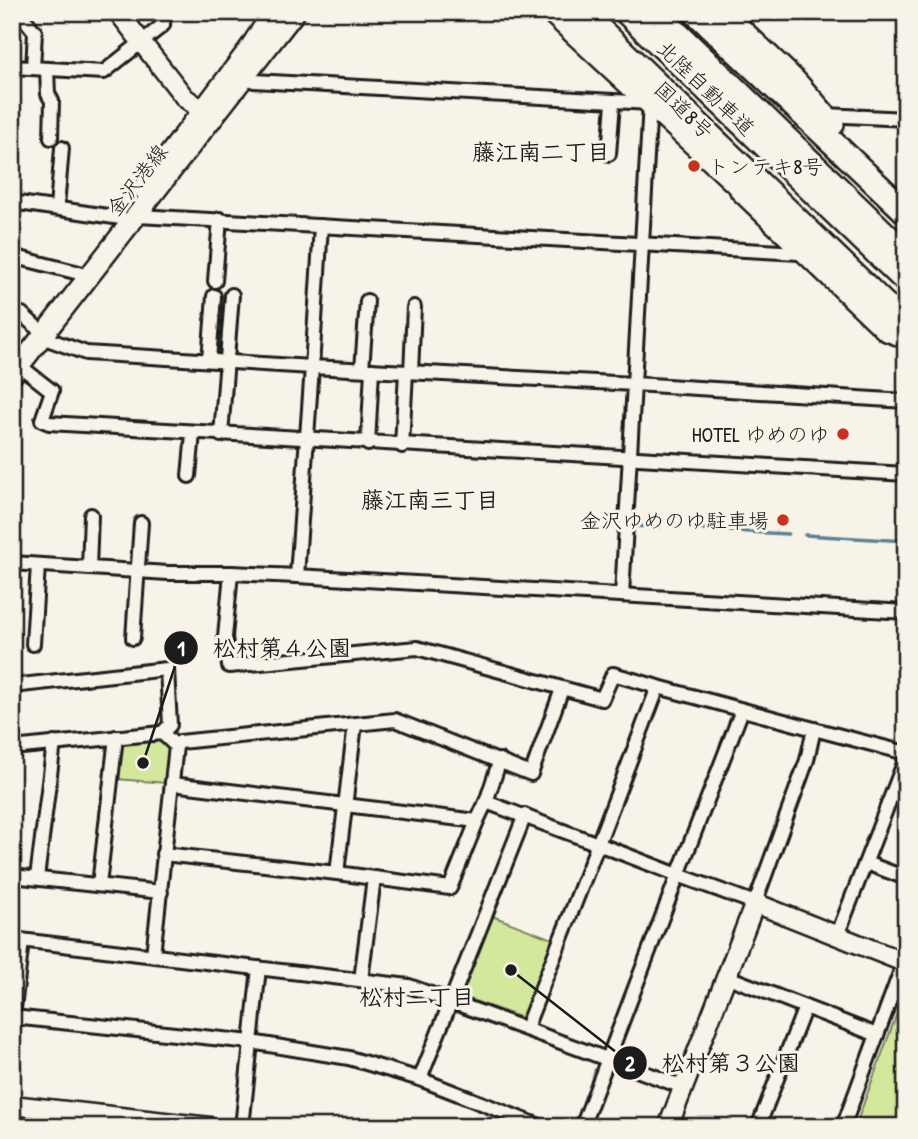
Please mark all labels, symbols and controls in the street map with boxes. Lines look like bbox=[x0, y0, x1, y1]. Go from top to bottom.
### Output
street label: 北陸自動車道 bbox=[651, 34, 761, 142]
street label: 国道8号 bbox=[648, 75, 720, 145]
district label: 藤江南二丁目 bbox=[472, 136, 610, 167]
street label: 金沢港線 bbox=[100, 138, 174, 222]
place label: トンテキ8号 bbox=[708, 152, 823, 181]
marker: トンテキ8号 bbox=[686, 158, 702, 174]
place label: HOTEL ゆめのゆ bbox=[692, 420, 829, 449]
marker: HOTEL ゆめのゆ bbox=[835, 426, 851, 442]
district label: 藤江南三丁目 bbox=[361, 484, 499, 515]
place label: 金沢ゆめのゆ駐車場 bbox=[580, 506, 769, 535]
marker: 金沢ゆめのゆ駐車場 bbox=[775, 512, 791, 528]
callout: 松村第４公園 bbox=[164, 626, 365, 670]
text: 松村第４公園 bbox=[213, 632, 351, 663]
text: 1 bbox=[177, 634, 185, 663]
district label: 松村二丁目 bbox=[360, 981, 475, 1012]
callout: 松村第３公園 bbox=[613, 1041, 814, 1085]
text: 松村第３公園 bbox=[662, 1047, 800, 1078]
text: 2 bbox=[625, 1049, 635, 1078]

